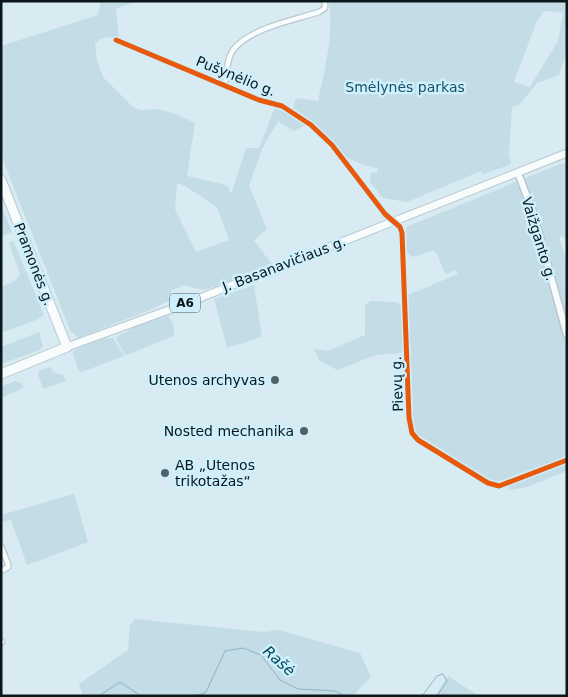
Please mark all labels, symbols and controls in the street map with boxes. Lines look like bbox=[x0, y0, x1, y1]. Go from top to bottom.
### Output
street label: Pušynėlio g. bbox=[194, 53, 278, 99]
park label: Smėlynės parkas bbox=[345, 79, 465, 95]
street label: Vaižganto g. bbox=[519, 195, 559, 283]
street label: Pramonės g. bbox=[11, 220, 57, 308]
street label: J. Basanavičiaus g. bbox=[219, 233, 348, 295]
road number: A6 bbox=[170, 294, 200, 312]
street label: Pievų g. bbox=[388, 356, 406, 412]
place label: Utenos archyvas bbox=[148, 372, 265, 388]
marker: Utenos archyvas bbox=[269, 374, 281, 386]
place label: Nosted mechanika bbox=[164, 423, 294, 439]
marker: Nosted mechanika bbox=[298, 425, 310, 437]
place label: AB „Utenos trikotažas“ bbox=[175, 457, 255, 489]
marker: AB „Utenos trikotažas“ bbox=[159, 467, 171, 479]
water label: Rašė bbox=[259, 642, 299, 680]

